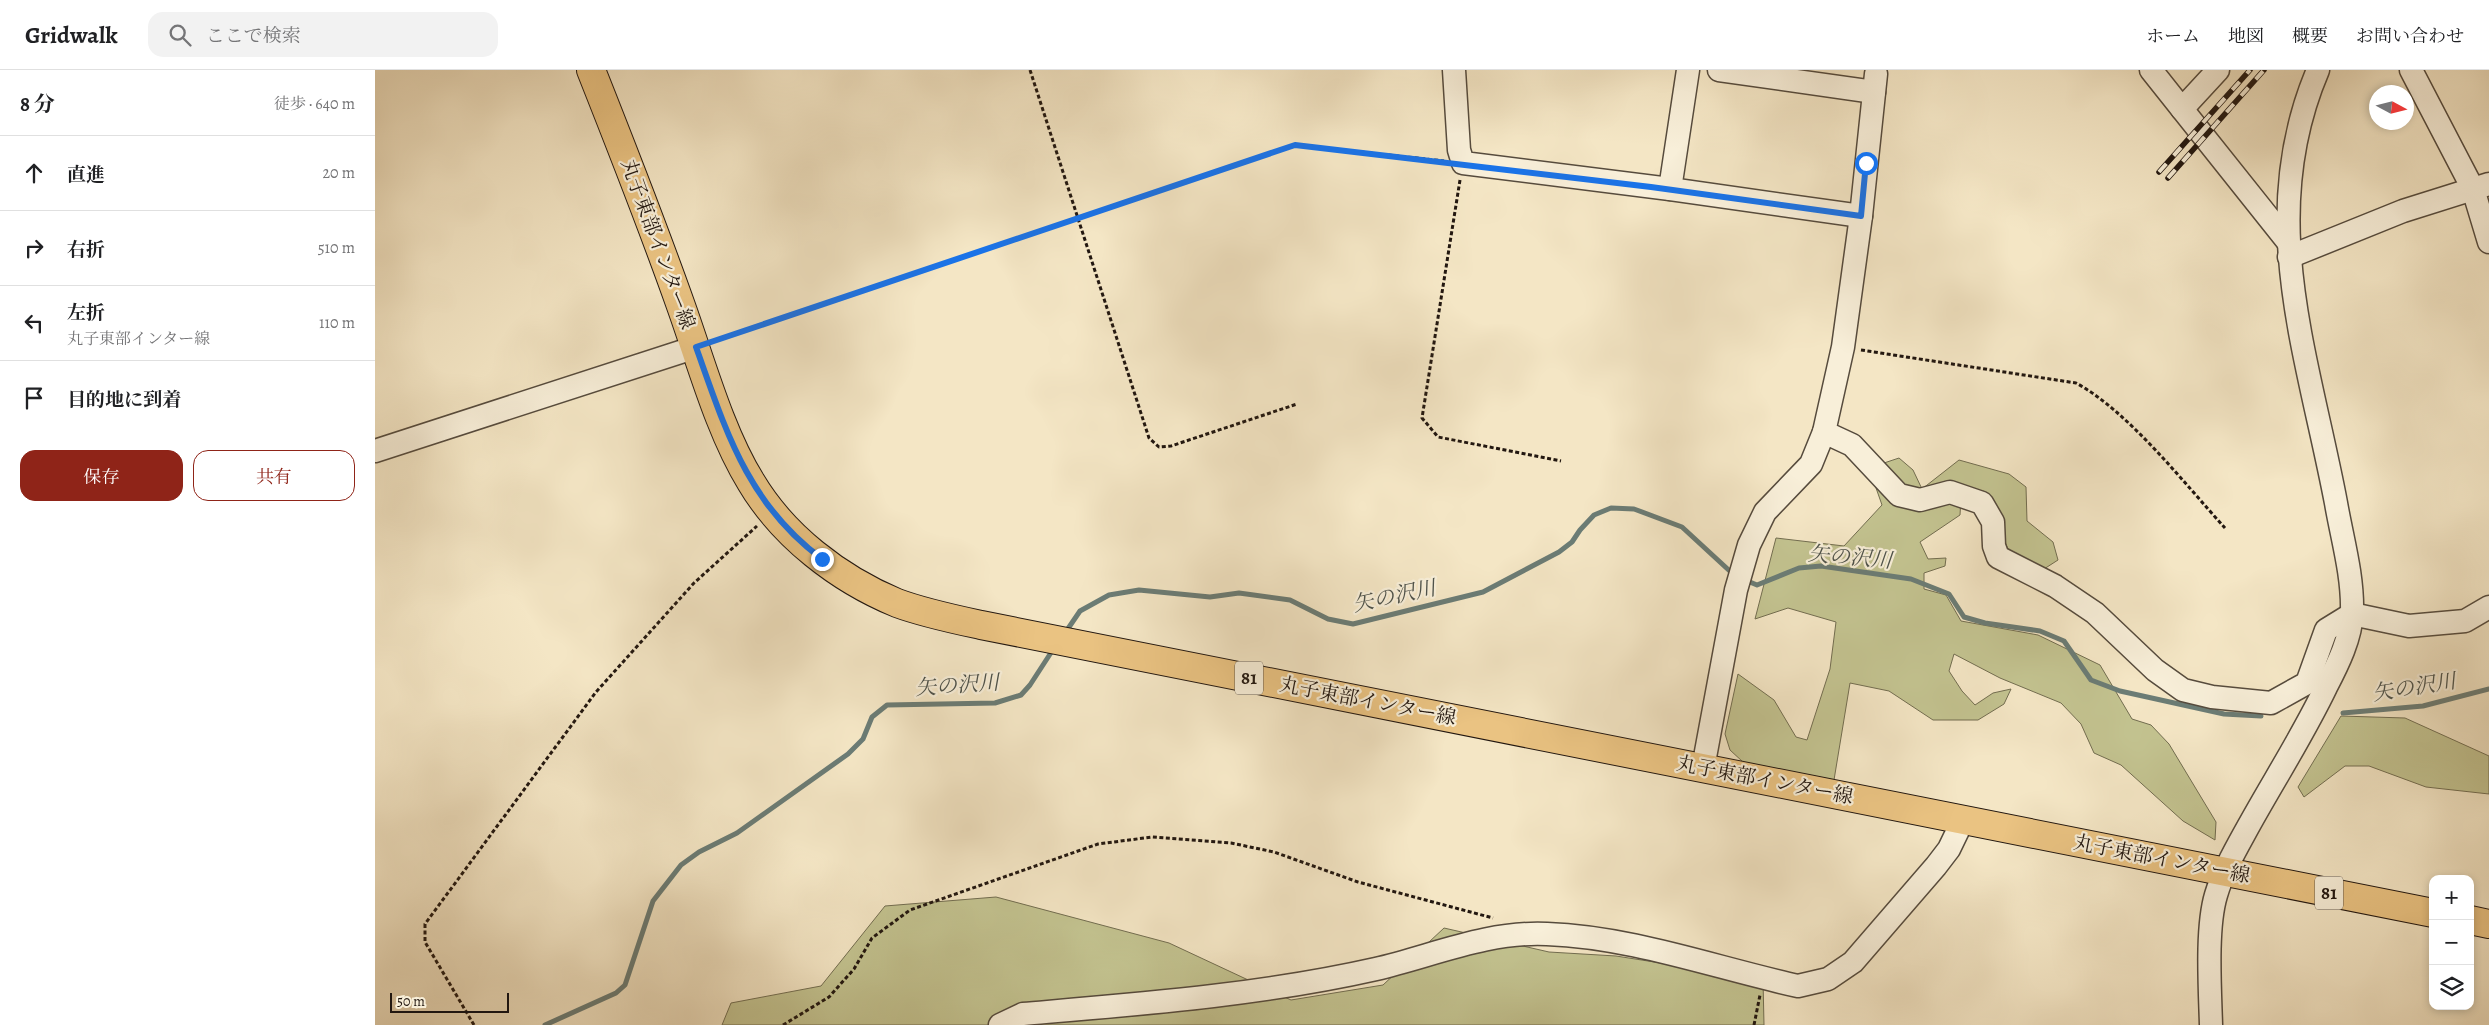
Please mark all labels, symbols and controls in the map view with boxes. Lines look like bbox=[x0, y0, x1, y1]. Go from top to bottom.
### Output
search box bbox=[148, 12, 498, 57]
text: Gridwalk bbox=[25, 19, 118, 51]
icon: search bbox=[166, 21, 194, 49]
text: ここで検索 bbox=[206, 23, 301, 49]
text: ホーム bbox=[2146, 24, 2200, 48]
text: 地図 bbox=[2228, 24, 2264, 48]
text: 概要 bbox=[2292, 24, 2328, 48]
text: お問い合わせ bbox=[2356, 24, 2464, 48]
north arrow bbox=[2369, 85, 2414, 130]
text: 8 分 bbox=[20, 90, 55, 118]
text: 徒歩 · 640 m bbox=[274, 93, 355, 115]
route start bbox=[1855, 152, 1878, 175]
street label: 丸子東部インター線 bbox=[615, 155, 701, 333]
icon: ahead bbox=[20, 159, 48, 187]
text: 直進 bbox=[67, 162, 105, 188]
text: 20 m bbox=[322, 162, 355, 184]
icon: right bbox=[20, 234, 48, 262]
text: 右折 bbox=[67, 237, 105, 263]
text: 510 m bbox=[318, 237, 355, 259]
text: 左折 bbox=[67, 300, 105, 326]
icon: left bbox=[20, 309, 48, 337]
text: 110 m bbox=[319, 312, 355, 334]
text: 丸子東部インター線 bbox=[67, 328, 210, 350]
icon: arrive bbox=[20, 384, 48, 412]
text: 目的地に到着 bbox=[67, 387, 181, 413]
button: 保存 bbox=[20, 450, 183, 501]
button: 共有 bbox=[193, 450, 355, 501]
water label: 矢の沢川 bbox=[1807, 539, 1895, 575]
route end bbox=[811, 548, 834, 571]
water label: 矢の沢川 bbox=[1350, 573, 1440, 618]
road number: 81 bbox=[1235, 662, 1263, 694]
water label: 矢の沢川 bbox=[2370, 666, 2460, 707]
water label: 矢の沢川 bbox=[914, 668, 1002, 702]
street label: 丸子東部インター線 bbox=[1277, 671, 1459, 731]
street label: 丸子東部インター線 bbox=[1674, 750, 1856, 810]
street label: 丸子東部インター線 bbox=[2071, 829, 2253, 889]
map controls bbox=[2429, 875, 2474, 1010]
button: + bbox=[2429, 875, 2474, 920]
road number: 81 bbox=[2315, 876, 2343, 910]
button: − bbox=[2429, 920, 2474, 965]
button: layers bbox=[2429, 965, 2474, 1010]
scale bar bbox=[390, 990, 509, 1013]
text: 50 m bbox=[397, 992, 425, 1011]

